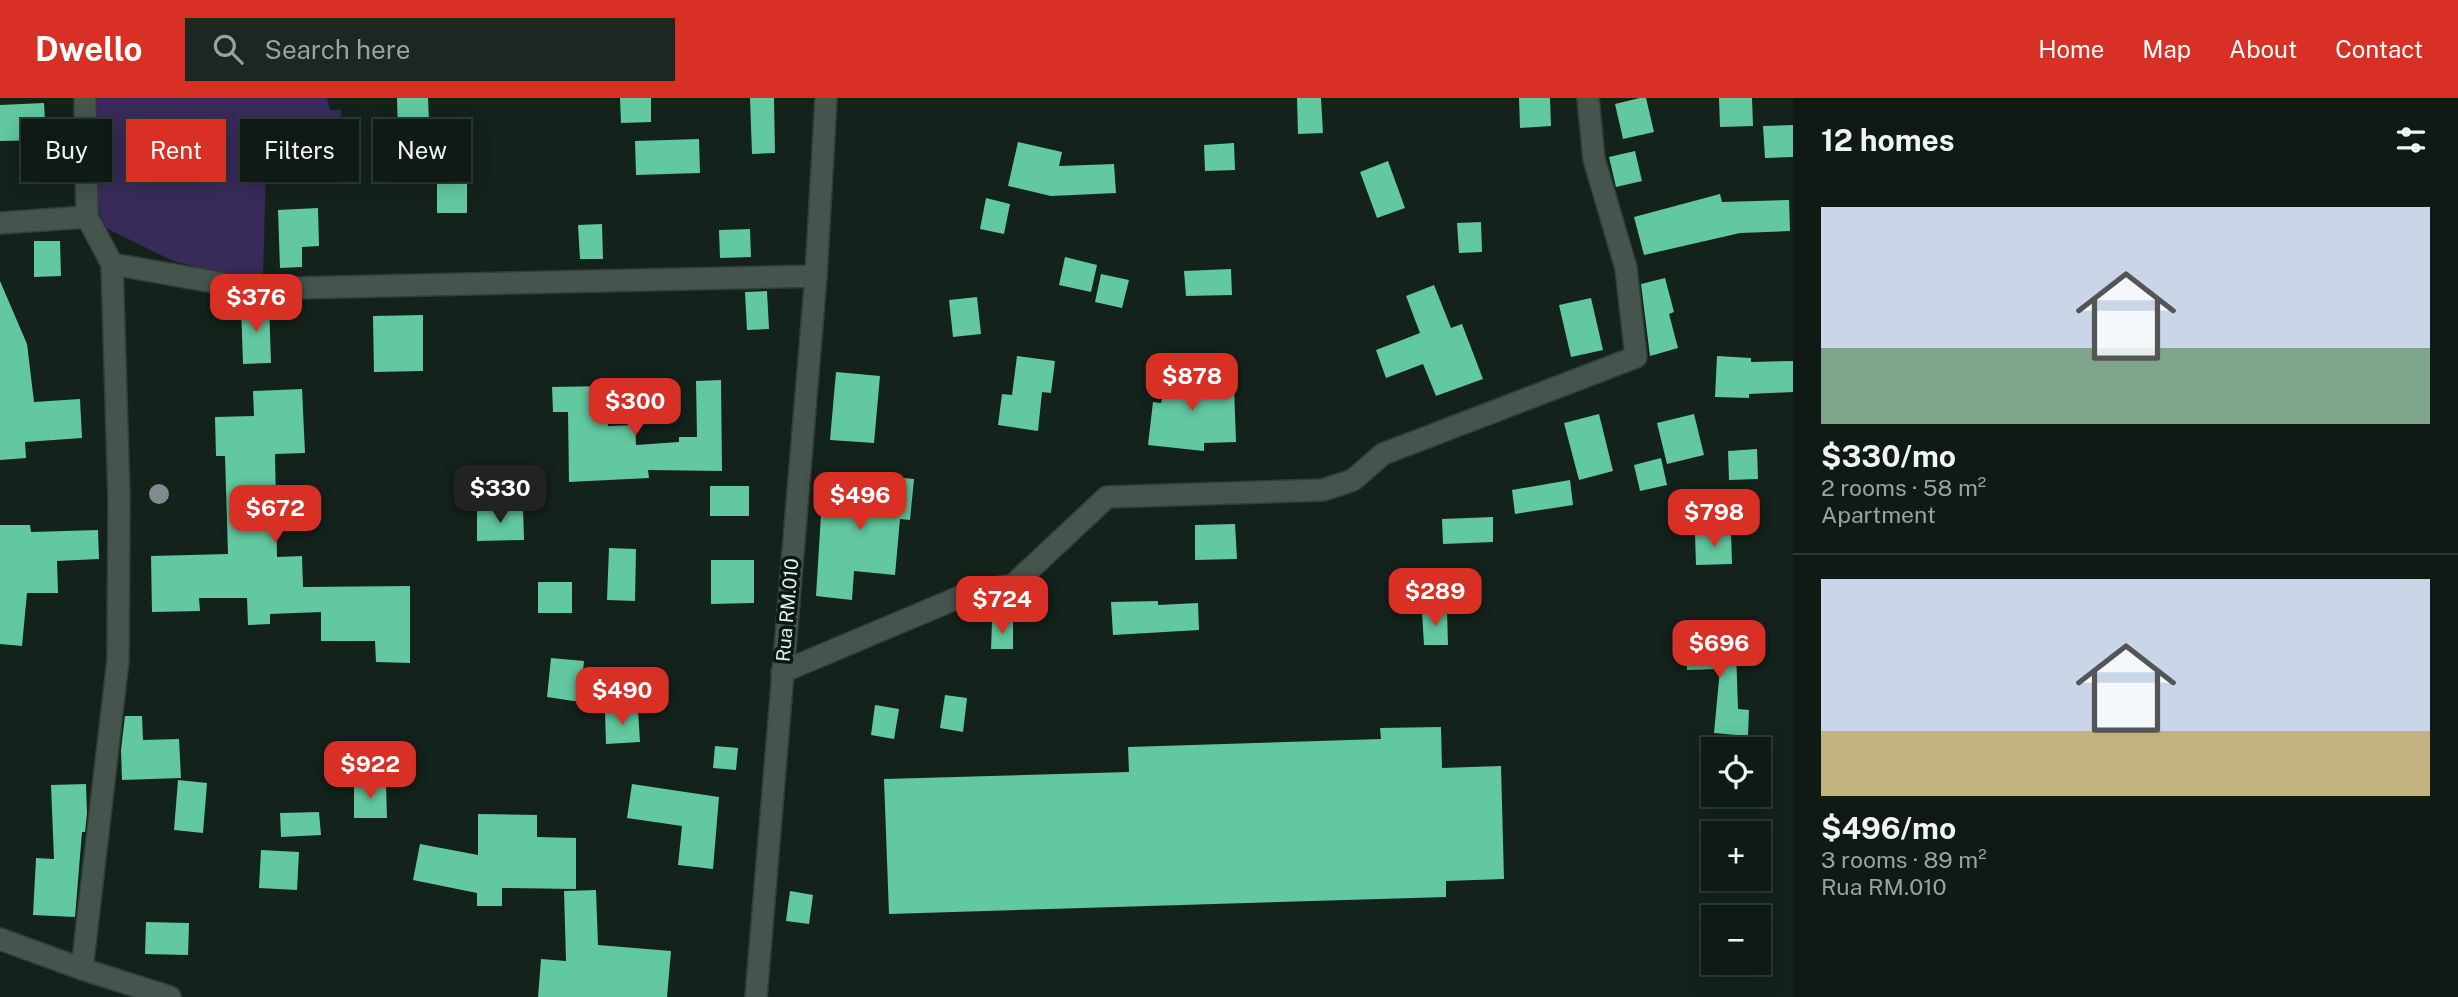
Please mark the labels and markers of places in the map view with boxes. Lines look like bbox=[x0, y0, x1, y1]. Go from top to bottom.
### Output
pin: $376 bbox=[215, 274, 297, 334]
pin: $878 bbox=[1151, 354, 1233, 413]
pin: $300 bbox=[594, 378, 676, 438]
pin: $330 bbox=[459, 466, 541, 525]
pin: $496 bbox=[819, 472, 901, 532]
pin: $672 bbox=[234, 486, 316, 545]
pin: $798 bbox=[1673, 490, 1755, 549]
pin: $289 bbox=[1394, 568, 1476, 628]
pin: $724 bbox=[961, 576, 1043, 636]
pin: $696 bbox=[1678, 620, 1760, 680]
pin: $490 bbox=[581, 668, 663, 727]
pin: $922 bbox=[329, 742, 411, 801]

